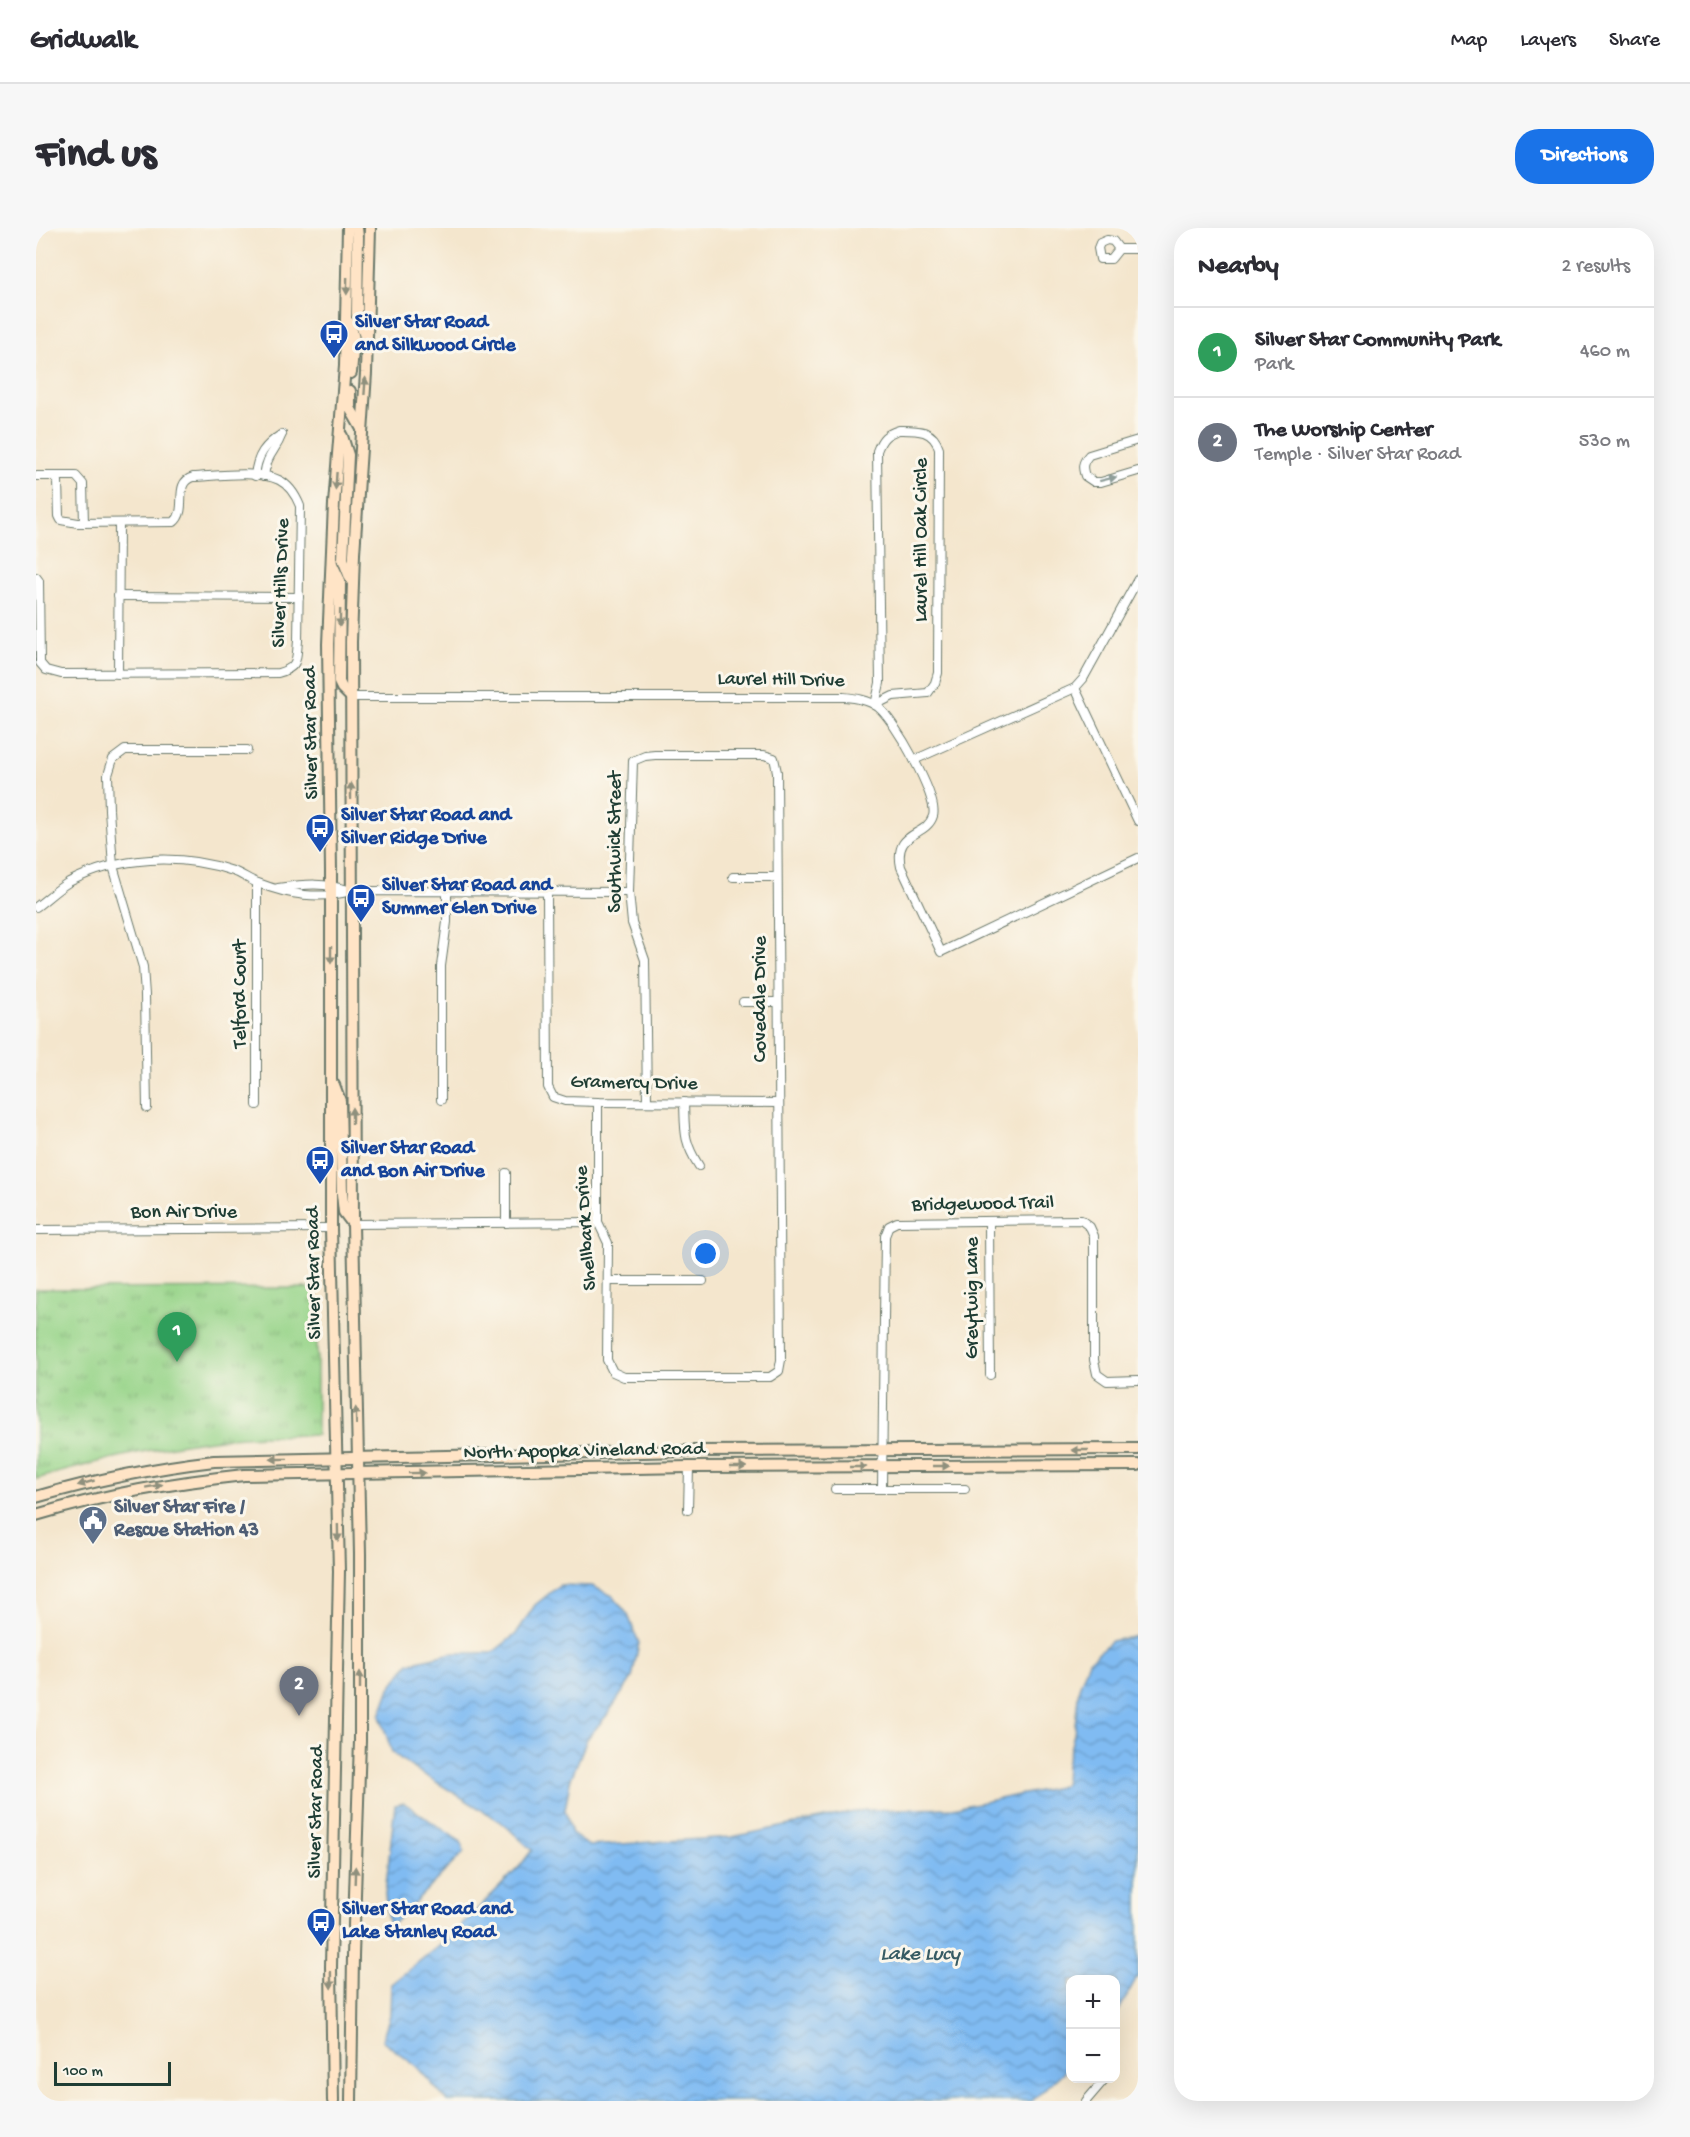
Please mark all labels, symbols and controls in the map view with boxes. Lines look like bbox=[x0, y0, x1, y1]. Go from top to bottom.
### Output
text: Gridwalk bbox=[30, 25, 136, 58]
text: Map bbox=[1451, 29, 1487, 54]
text: Layers bbox=[1520, 29, 1576, 54]
text: Share bbox=[1609, 29, 1660, 54]
button: Directions bbox=[1515, 129, 1654, 184]
text: Find us bbox=[36, 132, 156, 181]
text: Nearby bbox=[1198, 252, 1279, 283]
text: 2 results bbox=[1561, 256, 1630, 279]
one-way arrow bbox=[342, 277, 352, 296]
place label: Silver Star Road and Silkwood Circle bbox=[354, 312, 516, 358]
bus stop icon: Silver Star Road and Silkwood Circle bbox=[318, 318, 350, 360]
text: Silver Star Community Park bbox=[1255, 328, 1500, 354]
text: 1 bbox=[1213, 341, 1222, 364]
text: 460 m bbox=[1580, 341, 1630, 364]
text: Park bbox=[1255, 354, 1293, 377]
one-way arrow bbox=[360, 377, 370, 396]
text: The Worship Center bbox=[1255, 418, 1432, 444]
text: 2 bbox=[1213, 431, 1222, 454]
text: 530 m bbox=[1579, 431, 1630, 454]
text: Temple · Silver Star Road bbox=[1255, 444, 1461, 467]
street label: Laurel Hill Oak Circle bbox=[911, 457, 934, 622]
one-way arrow bbox=[331, 472, 341, 491]
one-way arrow bbox=[1099, 474, 1118, 484]
street label: Silver Hills Drive bbox=[268, 517, 296, 648]
one-way arrow bbox=[335, 608, 345, 627]
street label: Silver Star Road bbox=[299, 664, 325, 800]
street label: Laurel Hill Drive bbox=[717, 668, 845, 694]
street label: Southwick Street bbox=[605, 769, 628, 913]
one-way arrow bbox=[346, 781, 356, 800]
place label: Silver Star Road and Silver Ridge Drive bbox=[341, 805, 513, 851]
bus stop icon: Silver Star Road and Silver Ridge Drive bbox=[304, 812, 336, 854]
place label: Silver Star Road and Summer Glen Drive bbox=[382, 875, 554, 921]
bus stop icon: Silver Star Road and Summer Glen Drive bbox=[345, 882, 377, 924]
street label: Covedale Drive bbox=[750, 935, 773, 1062]
street label: Telford Court bbox=[230, 938, 253, 1049]
one-way arrow bbox=[326, 946, 336, 965]
street label: Gramercy Drive bbox=[570, 1071, 699, 1097]
one-way arrow bbox=[347, 1107, 357, 1126]
place label: Silver Star Road and Bon Air Drive bbox=[340, 1138, 485, 1184]
bus stop icon: Silver Star Road and Bon Air Drive bbox=[304, 1144, 336, 1186]
street label: Shellbark Drive bbox=[571, 1164, 603, 1291]
street label: Bridgewood Trail bbox=[911, 1192, 1054, 1218]
street label: Bon Air Drive bbox=[130, 1202, 238, 1225]
street label: Silver Star Road bbox=[302, 1204, 328, 1340]
street label: Greytwig Lane bbox=[962, 1236, 985, 1359]
your location bbox=[691, 1239, 720, 1268]
pin: 1 bbox=[158, 1312, 196, 1362]
one-way arrow bbox=[352, 1407, 361, 1426]
street label: North Apopka Vineland Road bbox=[463, 1438, 707, 1466]
one-way arrow bbox=[1070, 1445, 1089, 1455]
one-way arrow bbox=[269, 1454, 288, 1464]
one-way arrow bbox=[931, 1461, 950, 1471]
one-way arrow bbox=[728, 1462, 747, 1472]
one-way arrow bbox=[848, 1462, 867, 1472]
one-way arrow bbox=[407, 1468, 426, 1478]
one-way arrow bbox=[77, 1479, 95, 1489]
one-way arrow bbox=[145, 1482, 164, 1491]
place label: Silver Star Fire / Rescue Station 43 bbox=[113, 1497, 259, 1543]
public building icon: Silver Star Fire / Rescue Station 43 bbox=[77, 1504, 109, 1546]
one-way arrow bbox=[334, 1523, 343, 1542]
pin: 2 bbox=[280, 1666, 318, 1716]
one-way arrow bbox=[355, 1670, 365, 1689]
street label: Silver Star Road bbox=[304, 1743, 330, 1879]
one-way arrow bbox=[351, 1865, 360, 1884]
place label: Silver Star Road and Lake Stanley Road bbox=[342, 1899, 514, 1945]
bus stop icon: Silver Star Road and Lake Stanley Road bbox=[305, 1906, 337, 1948]
water label: Lake Lucy bbox=[880, 1943, 961, 1968]
one-way arrow bbox=[326, 1970, 336, 1989]
map controls bbox=[1066, 1975, 1120, 2083]
button: + bbox=[1066, 1975, 1120, 2029]
button: − bbox=[1066, 2029, 1120, 2083]
scale bar bbox=[54, 2059, 171, 2086]
text: 100 m bbox=[63, 2063, 103, 2082]

